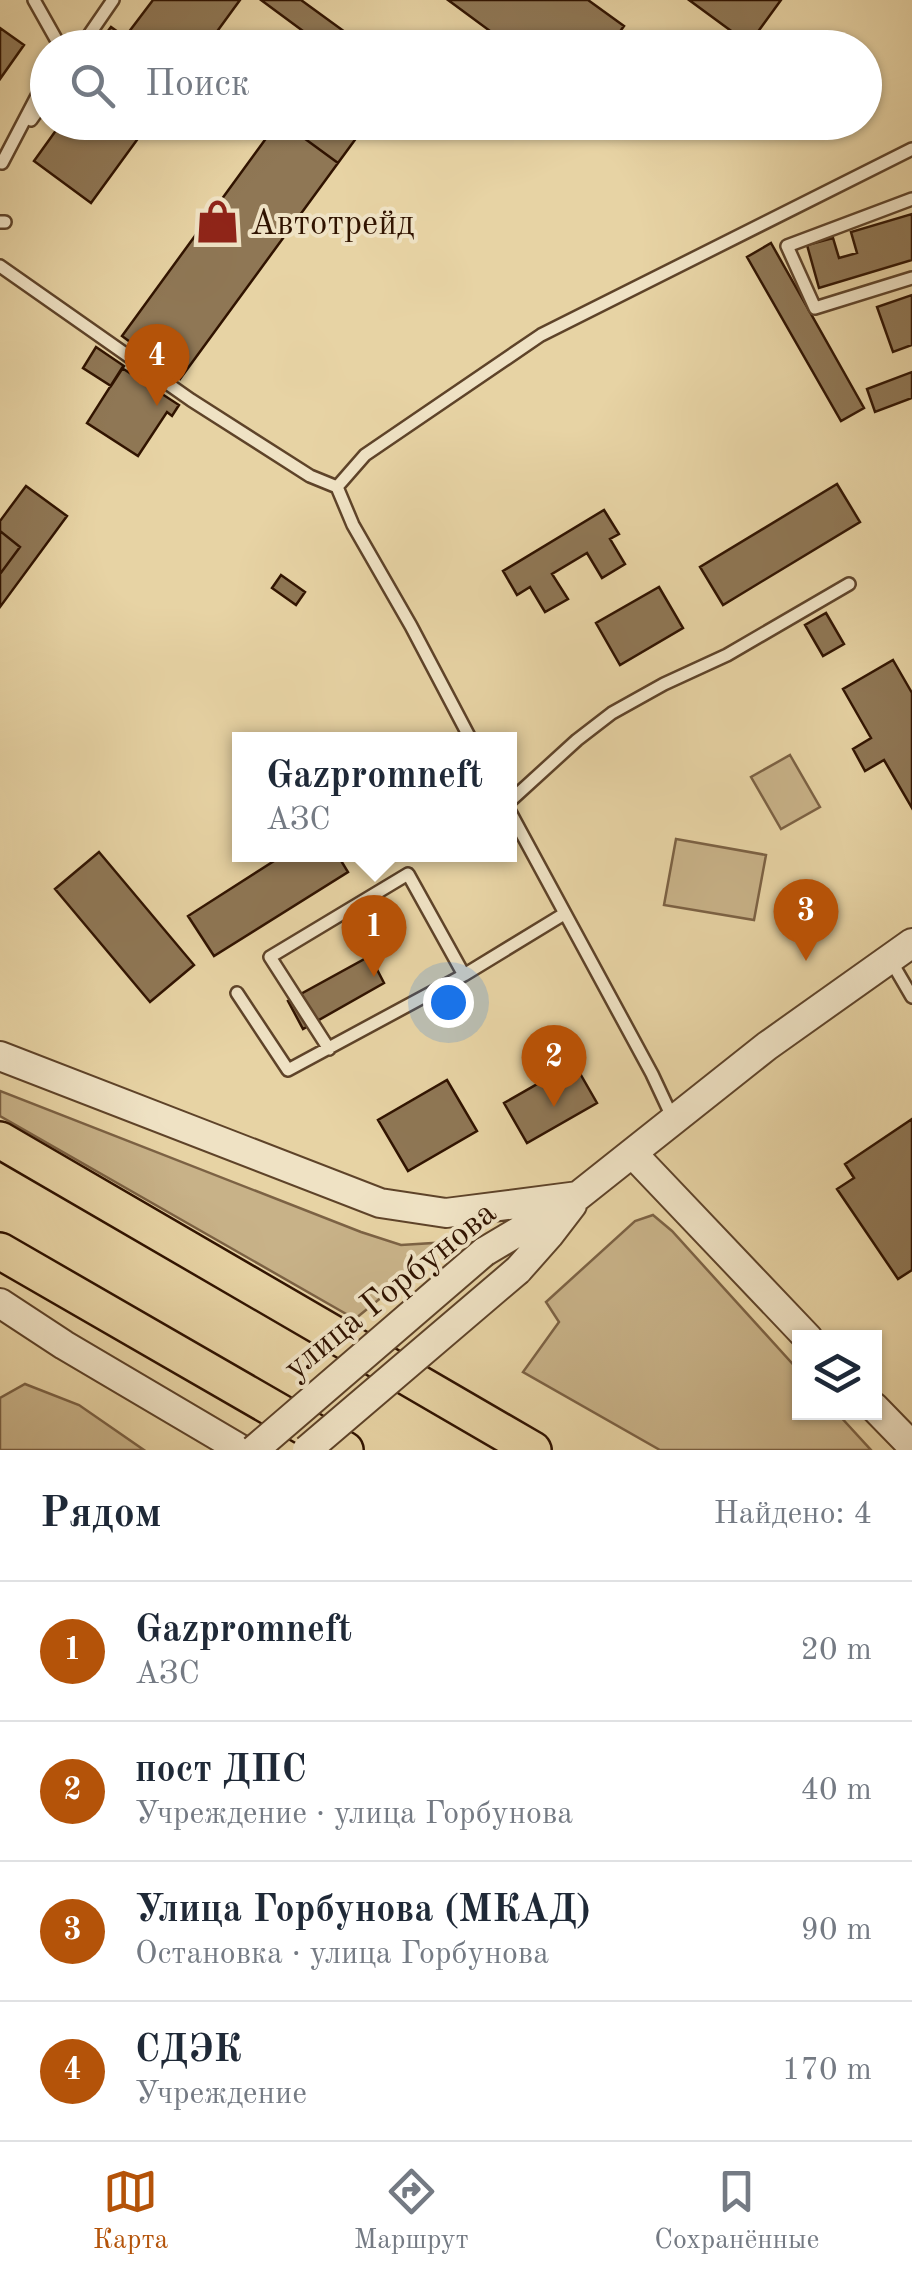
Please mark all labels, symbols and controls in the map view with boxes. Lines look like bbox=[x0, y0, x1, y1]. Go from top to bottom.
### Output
search box bbox=[30, 30, 882, 140]
icon: search bbox=[65, 58, 120, 113]
text: Поиск bbox=[145, 66, 250, 104]
shop icon: Автотрейд bbox=[193, 198, 241, 246]
place label: Автотрейд bbox=[250, 207, 414, 242]
pin: 4 bbox=[124, 324, 190, 406]
popup bbox=[232, 732, 517, 862]
text: Gazpromneft bbox=[266, 758, 483, 796]
text: АЗС bbox=[266, 805, 331, 837]
pin: 3 bbox=[774, 878, 838, 961]
pin: 1 bbox=[342, 894, 406, 977]
your location bbox=[423, 977, 474, 1028]
pin: 2 bbox=[522, 1024, 586, 1107]
street label: улица Горбунова bbox=[278, 1195, 503, 1387]
map controls bbox=[792, 1330, 882, 1420]
button: layers bbox=[792, 1330, 882, 1420]
text: Рядом bbox=[40, 1494, 162, 1536]
text: Найдено: 4 bbox=[713, 1499, 872, 1531]
text: Gazpromneft bbox=[135, 1612, 352, 1650]
text: 1 bbox=[63, 1635, 82, 1667]
text: 20 m bbox=[801, 1635, 872, 1667]
text: АЗС bbox=[135, 1659, 200, 1691]
text: пост ДПС bbox=[135, 1752, 307, 1790]
text: 2 bbox=[63, 1775, 82, 1807]
text: 40 m bbox=[801, 1775, 872, 1807]
text: Учреждение · улица Горбунова bbox=[135, 1799, 573, 1831]
text: Улица Горбунова (МКАД) bbox=[135, 1892, 591, 1930]
text: 3 bbox=[63, 1915, 82, 1947]
text: 90 m bbox=[801, 1915, 872, 1947]
text: Остановка · улица Горбунова bbox=[135, 1939, 549, 1971]
text: СДЭК bbox=[135, 2032, 242, 2070]
text: 4 bbox=[63, 2055, 82, 2087]
text: 170 m bbox=[782, 2055, 872, 2087]
text: Учреждение bbox=[135, 2079, 307, 2111]
tab: Карта bbox=[93, 2164, 168, 2259]
tab: Маршрут bbox=[354, 2164, 469, 2259]
tab: Сохранённые bbox=[654, 2164, 819, 2259]

